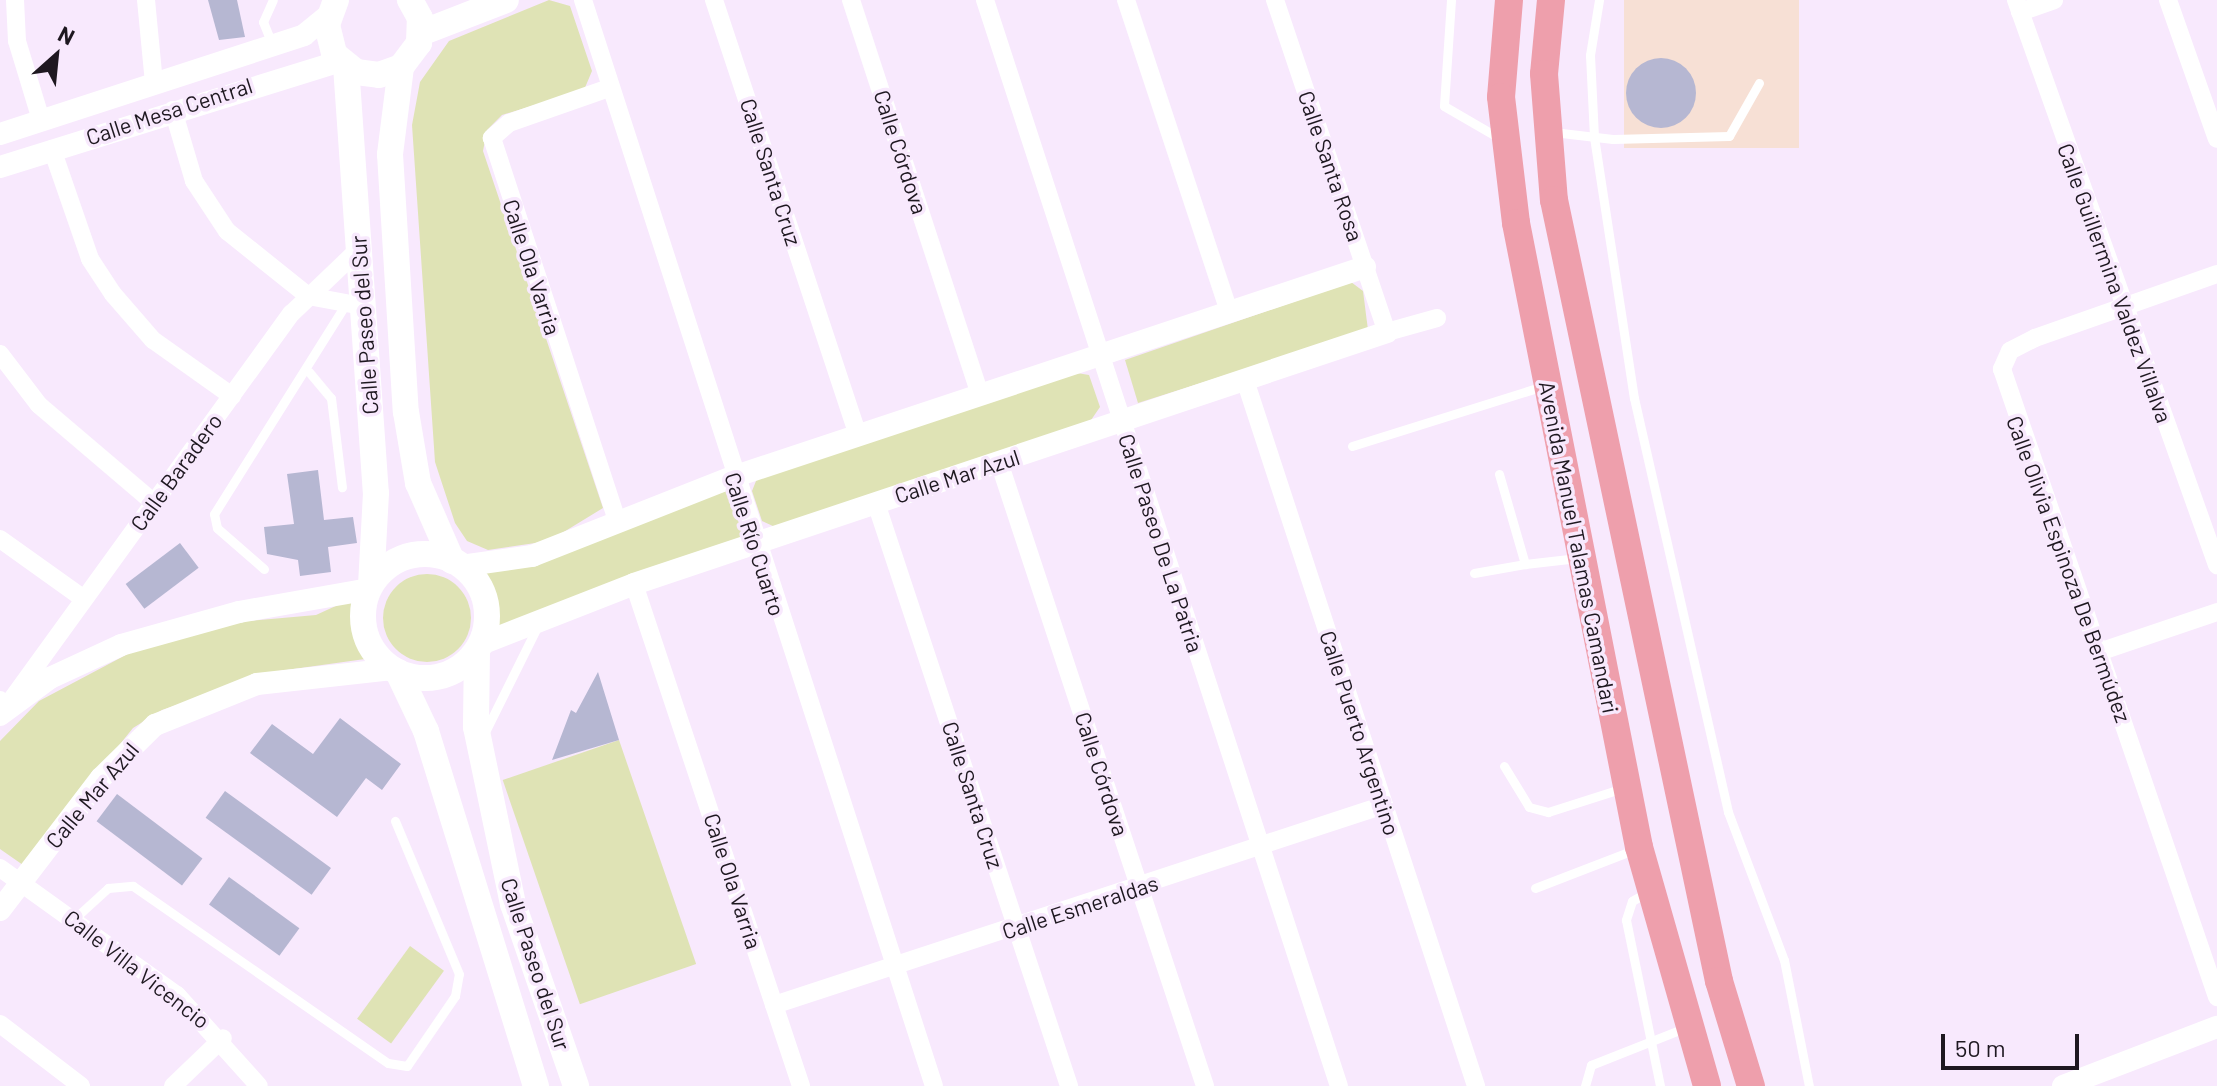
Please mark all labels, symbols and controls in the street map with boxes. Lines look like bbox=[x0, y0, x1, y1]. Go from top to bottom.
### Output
north arrow bbox=[16, 16, 96, 96]
text: N bbox=[54, 20, 79, 50]
street label: Calle Mesa Central bbox=[82, 72, 256, 150]
street label: Calle Córdova bbox=[869, 87, 933, 217]
street label: Calle Santa Rosa bbox=[1293, 87, 1369, 245]
street label: Calle Santa Cruz bbox=[735, 95, 807, 249]
street label: Calle Guillermina Valdez Villalva bbox=[2052, 140, 2178, 426]
street label: Calle Ola Varria bbox=[498, 196, 566, 338]
street label: Calle Paseo del Sur bbox=[345, 235, 383, 415]
street label: Avenida Manuel Talamas Camandari bbox=[1534, 379, 1624, 715]
street label: Calle Baradero bbox=[125, 408, 227, 536]
street label: Calle Olivia Espinoza De Bermúdez bbox=[2001, 412, 2137, 726]
street label: Calle Paseo De La Patria bbox=[1113, 430, 1209, 656]
street label: Calle Mar Azul bbox=[891, 443, 1023, 509]
street label: Calle Río Cuarto bbox=[719, 469, 791, 619]
street label: Calle Puerto Argentino bbox=[1314, 627, 1406, 839]
street label: Calle Córdova bbox=[1070, 709, 1134, 839]
street label: Calle Santa Cruz bbox=[937, 718, 1009, 872]
street label: Calle Mar Azul bbox=[40, 737, 144, 853]
street label: Calle Ola Varria bbox=[699, 810, 767, 952]
street label: Calle Esmeraldas bbox=[999, 869, 1161, 945]
street label: Calle Paseo del Sur bbox=[496, 875, 576, 1053]
street label: Calle Villa Vicencio bbox=[59, 904, 215, 1034]
scale bar bbox=[1945, 1018, 2083, 1068]
text: 50 m bbox=[1955, 1033, 2006, 1062]

